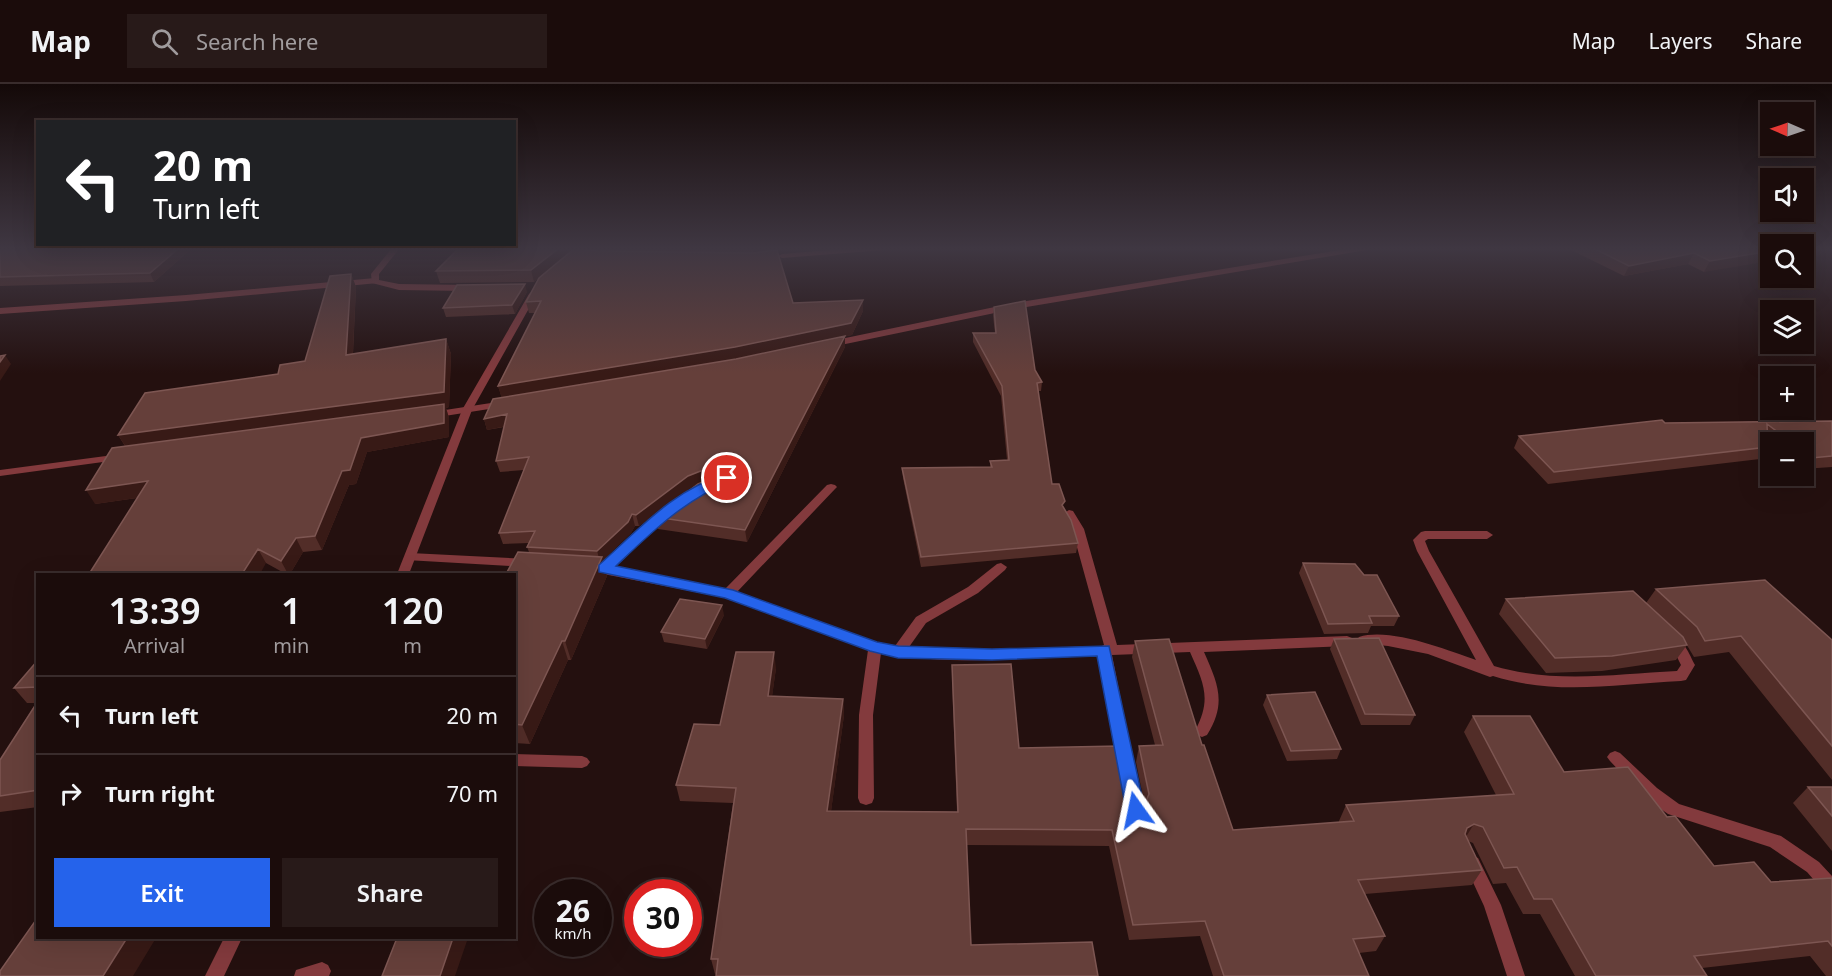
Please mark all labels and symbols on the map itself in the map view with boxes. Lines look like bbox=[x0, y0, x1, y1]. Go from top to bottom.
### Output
north arrow bbox=[1760, 102, 1814, 156]
pin bbox=[701, 452, 752, 503]
position arrow bbox=[1104, 778, 1168, 842]
speed limit sign: 30 bbox=[624, 879, 702, 957]

